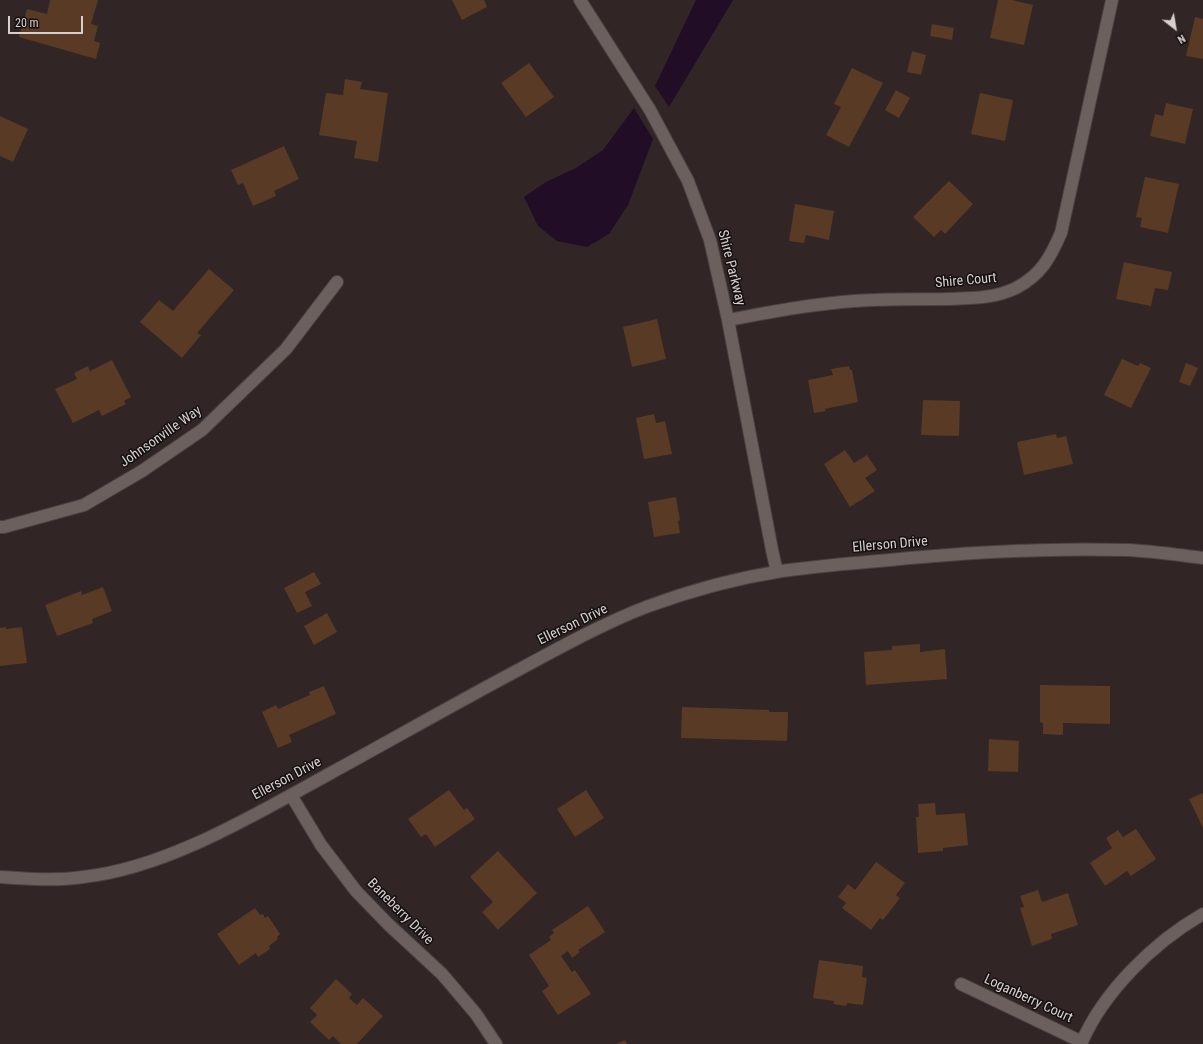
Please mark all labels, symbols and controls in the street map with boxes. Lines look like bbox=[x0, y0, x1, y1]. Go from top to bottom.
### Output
scale bar bbox=[10, 8, 85, 34]
north arrow bbox=[1155, 8, 1195, 48]
text: 20 m bbox=[15, 16, 39, 30]
text: N bbox=[1175, 31, 1188, 46]
street label: Shire Parkway bbox=[713, 228, 749, 308]
street label: Shire Court bbox=[935, 270, 997, 292]
street label: Johnsonville Way bbox=[117, 403, 205, 471]
street label: Ellerson Drive bbox=[852, 533, 928, 557]
street label: Ellerson Drive bbox=[535, 601, 611, 649]
street label: Ellerson Drive bbox=[250, 754, 324, 804]
street label: Baneberry Drive bbox=[363, 875, 437, 949]
street label: Loganberry Court bbox=[981, 971, 1075, 1027]

